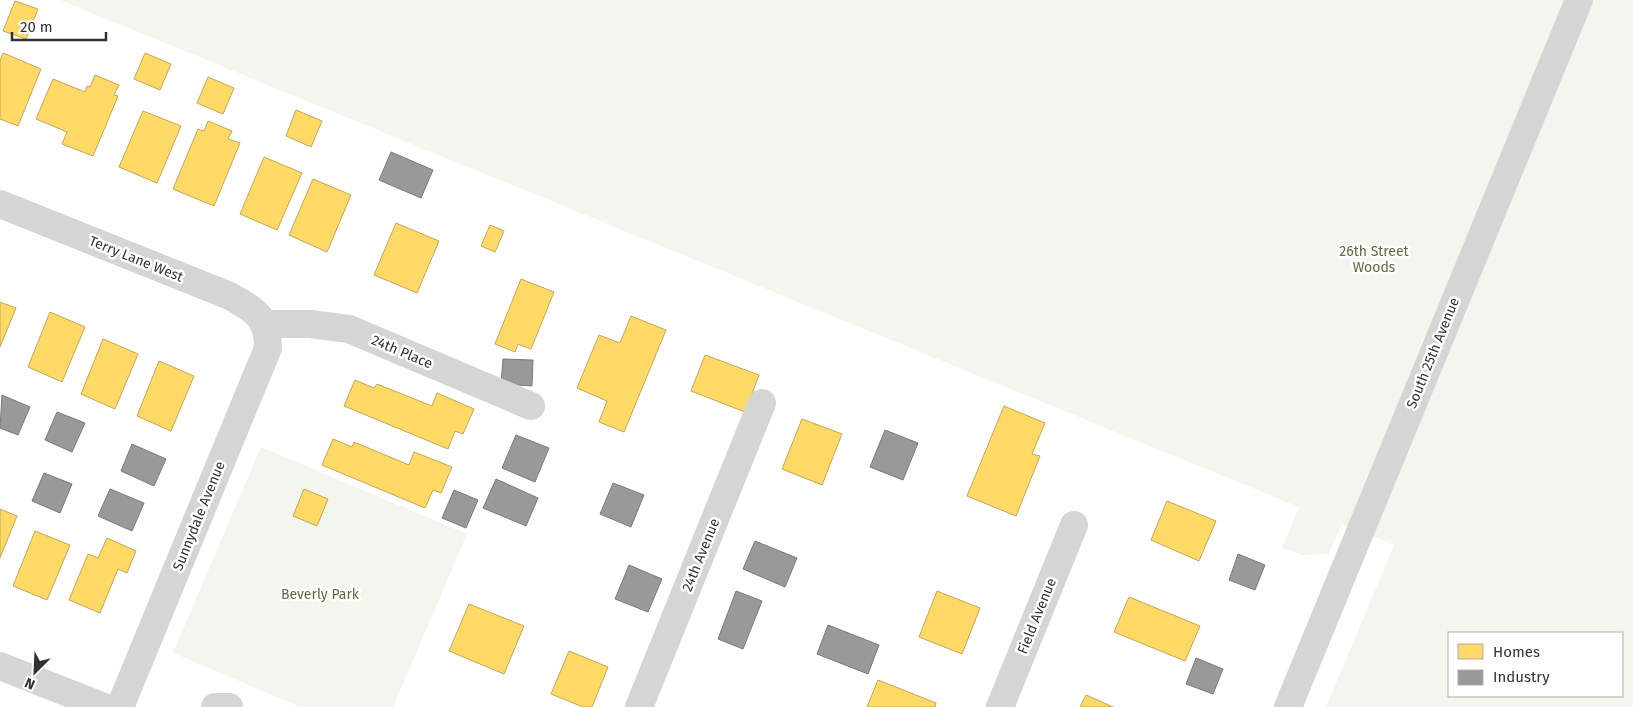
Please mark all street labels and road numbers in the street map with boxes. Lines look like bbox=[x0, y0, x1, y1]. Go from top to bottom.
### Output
street label: Terry Lane West bbox=[86, 232, 186, 286]
street label: South 25th Avenue bbox=[1403, 295, 1463, 411]
street label: 24th Place bbox=[369, 332, 435, 372]
street label: Sunnydale Avenue bbox=[169, 459, 229, 573]
street label: 24th Avenue bbox=[679, 516, 723, 594]
street label: Field Avenue bbox=[1014, 575, 1060, 657]

